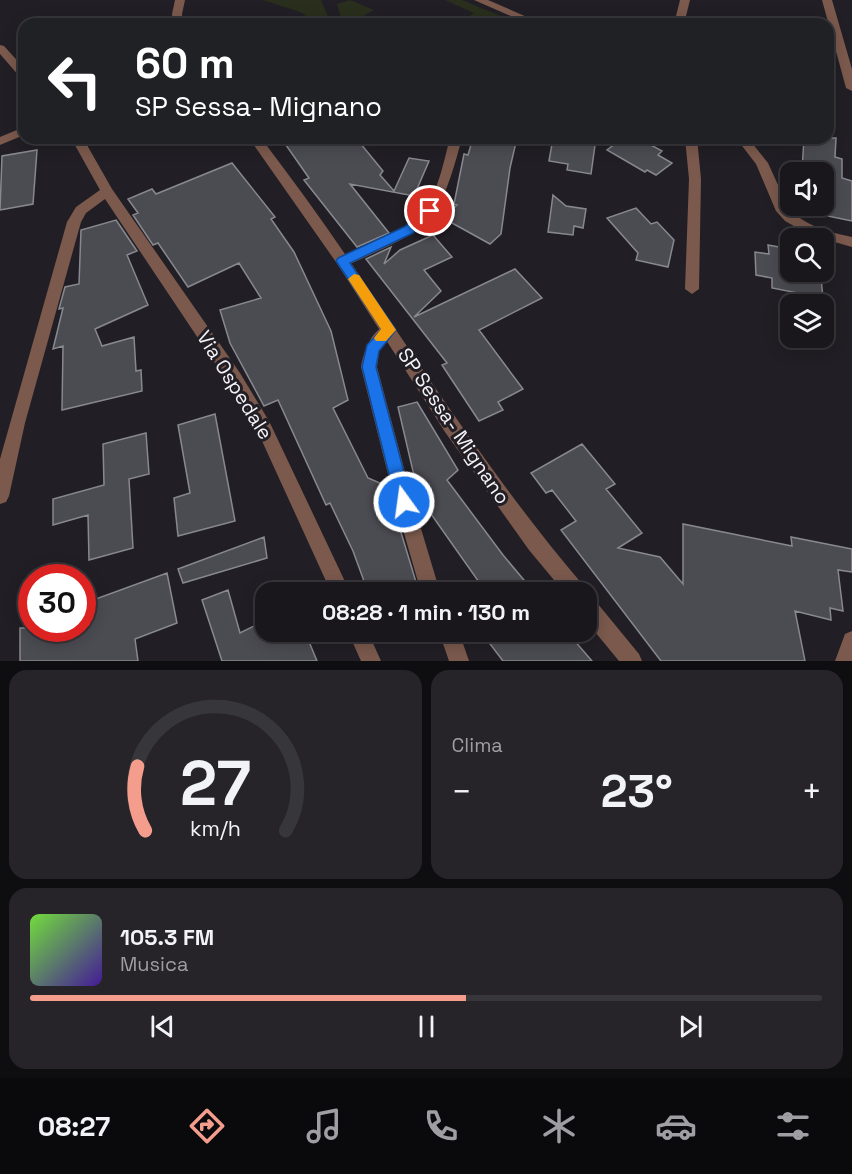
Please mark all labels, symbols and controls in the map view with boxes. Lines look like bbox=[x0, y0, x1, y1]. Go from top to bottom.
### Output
text: 60 m bbox=[135, 37, 235, 90]
icon: left bbox=[36, 42, 114, 120]
text: SP Sessa- Mignano bbox=[135, 89, 382, 124]
map controls bbox=[780, 162, 834, 348]
button: sound bbox=[780, 162, 834, 216]
pin bbox=[404, 185, 455, 236]
icon: arrive bbox=[413, 194, 446, 227]
button: search bbox=[780, 228, 834, 282]
button: layers bbox=[780, 294, 834, 348]
street label: Via Ospedale bbox=[191, 326, 279, 444]
street label: SP Sessa- Mignano bbox=[392, 343, 516, 509]
position arrow bbox=[372, 470, 436, 534]
speed limit sign: 30 bbox=[18, 564, 96, 642]
text: 08:28 · 1 min · 130 m bbox=[322, 598, 530, 626]
text: Clima bbox=[452, 732, 503, 758]
text: 27 bbox=[180, 744, 251, 823]
text: 23° bbox=[601, 763, 673, 820]
text: − bbox=[452, 771, 472, 813]
text: + bbox=[802, 771, 822, 813]
text: km/h bbox=[190, 816, 241, 843]
text: 105.3 FM bbox=[120, 923, 214, 951]
text: Musica bbox=[120, 951, 188, 977]
icon: previous bbox=[146, 1010, 179, 1043]
icon: pause bbox=[410, 1010, 443, 1043]
icon: next bbox=[674, 1010, 707, 1043]
icon: directions bbox=[186, 1105, 228, 1147]
icon: music bbox=[303, 1105, 345, 1147]
icon: phone bbox=[420, 1105, 462, 1147]
icon: climate bbox=[538, 1105, 580, 1147]
icon: car bbox=[655, 1105, 697, 1147]
icon: filters bbox=[772, 1105, 814, 1147]
text: 08:27 bbox=[38, 1109, 110, 1144]

